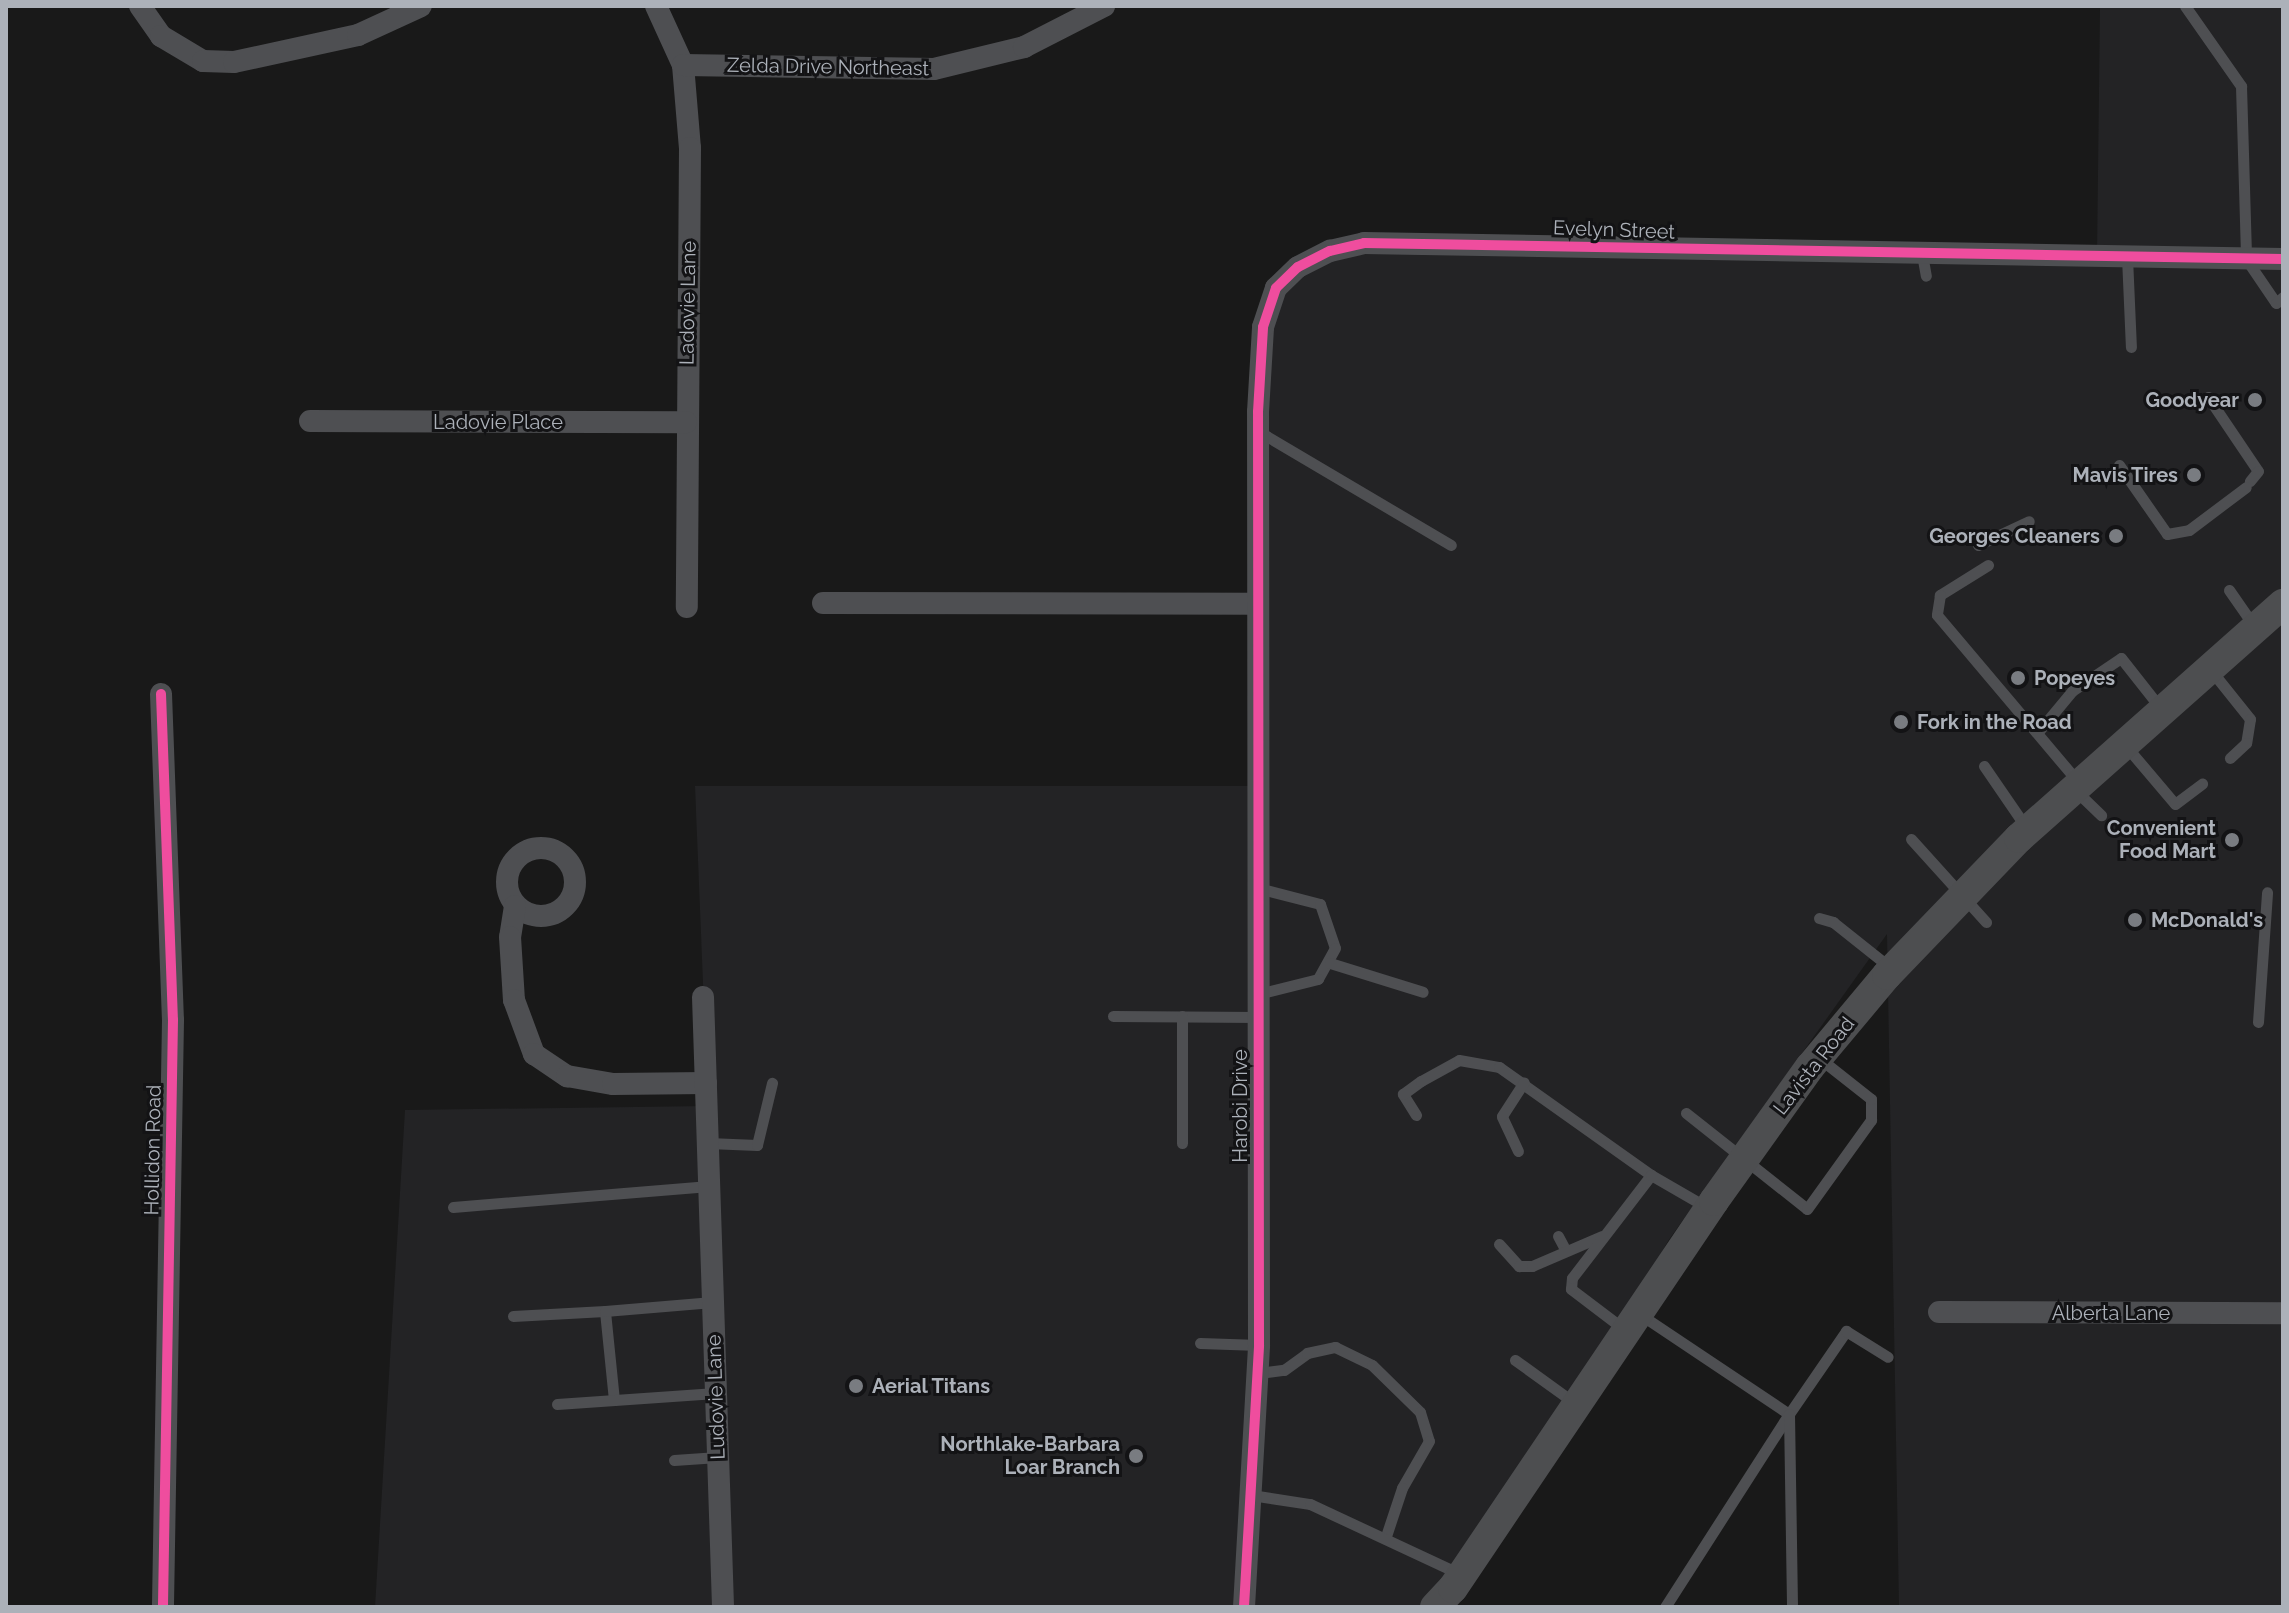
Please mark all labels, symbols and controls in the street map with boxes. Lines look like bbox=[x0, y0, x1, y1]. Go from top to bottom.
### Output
street label: Zelda Drive Northeast bbox=[727, 53, 929, 81]
street label: Evelyn Street bbox=[1553, 216, 1675, 244]
street label: Ladovie Lane bbox=[675, 241, 701, 365]
place label: Goodyear bbox=[2146, 388, 2239, 412]
marker: Goodyear bbox=[2246, 391, 2264, 409]
street label: Ladovie Place bbox=[433, 410, 563, 434]
place label: Mavis Tires bbox=[2072, 463, 2178, 487]
marker: Mavis Tires bbox=[2185, 466, 2203, 484]
place label: Georges Cleaners bbox=[1929, 524, 2100, 548]
marker: Georges Cleaners bbox=[2107, 527, 2125, 545]
place label: Popeyes bbox=[2034, 666, 2115, 690]
marker: Popeyes bbox=[2009, 669, 2027, 687]
place label: Fork in the Road bbox=[1917, 710, 2072, 734]
marker: Fork in the Road bbox=[1892, 713, 1910, 731]
place label: Convenient Food Mart bbox=[2107, 816, 2216, 863]
marker: Convenient Food Mart bbox=[2223, 831, 2241, 849]
place label: McDonald's bbox=[2151, 908, 2263, 932]
marker: McDonald's bbox=[2126, 911, 2144, 929]
street label: Lavista Road bbox=[1768, 1012, 1860, 1120]
street label: Harobi Drive bbox=[1228, 1049, 1252, 1163]
street label: Hollidon Road bbox=[140, 1084, 166, 1216]
street label: Alberta Lane bbox=[2052, 1301, 2170, 1325]
street label: Ludovie Lane bbox=[702, 1334, 730, 1460]
place label: Aerial Titans bbox=[872, 1374, 991, 1398]
marker: Aerial Titans bbox=[847, 1377, 865, 1395]
place label: Northlake-Barbara Loar Branch bbox=[940, 1432, 1120, 1479]
marker: Northlake-Barbara Loar Branch bbox=[1127, 1447, 1145, 1465]

